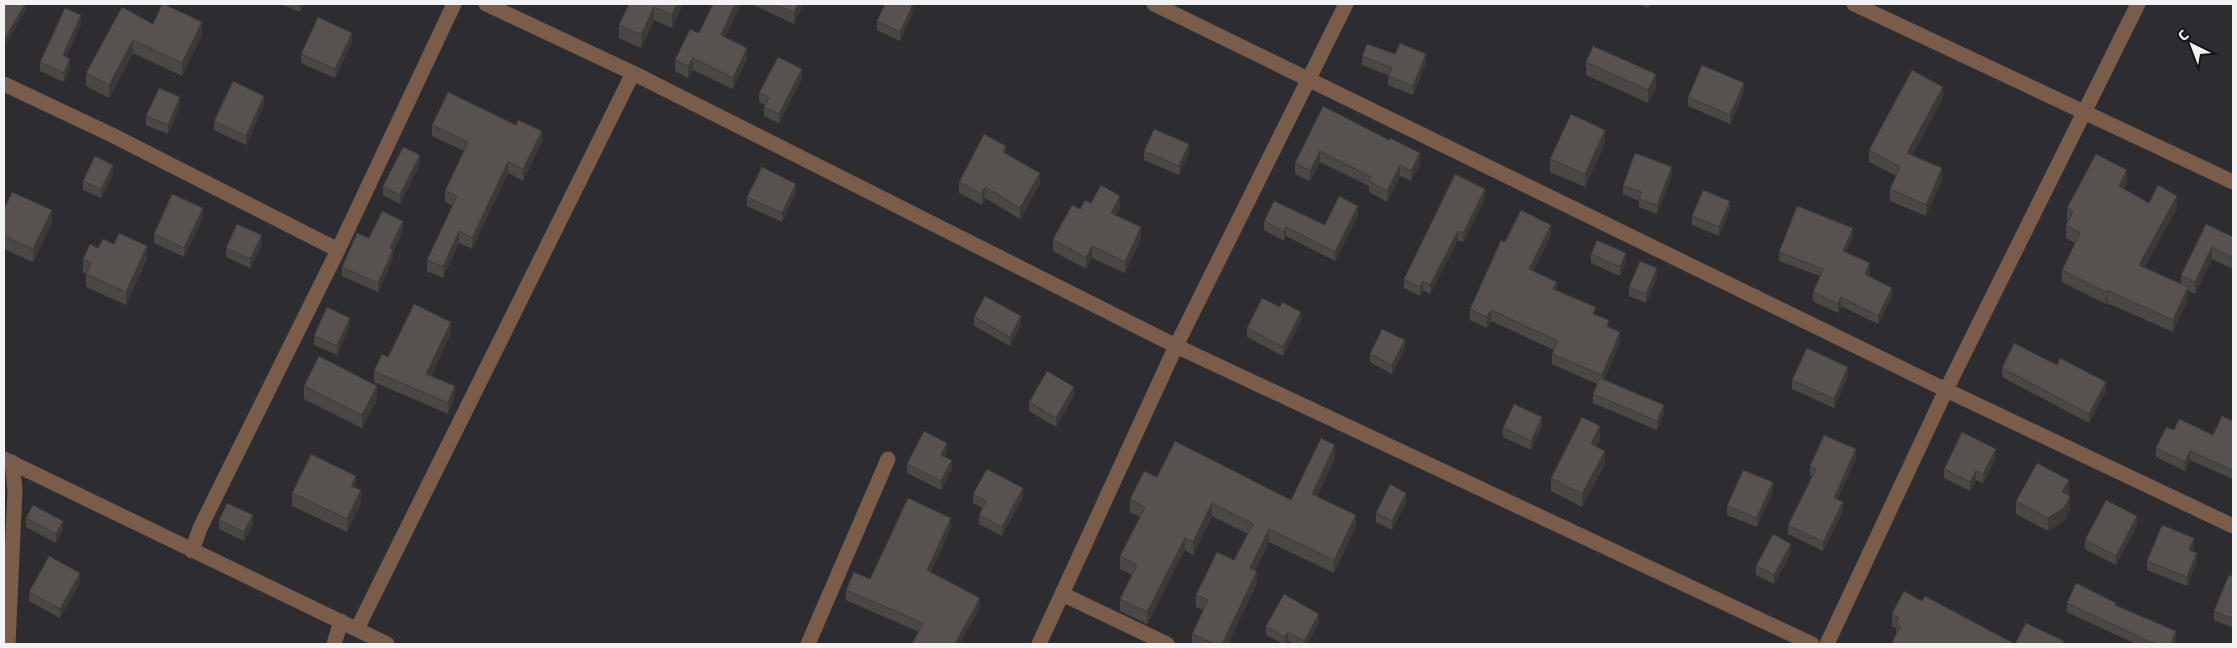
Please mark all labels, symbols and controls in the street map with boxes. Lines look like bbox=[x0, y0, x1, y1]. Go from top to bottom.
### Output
north arrow bbox=[2167, 20, 2217, 70]
text: С bbox=[2174, 26, 2192, 44]

